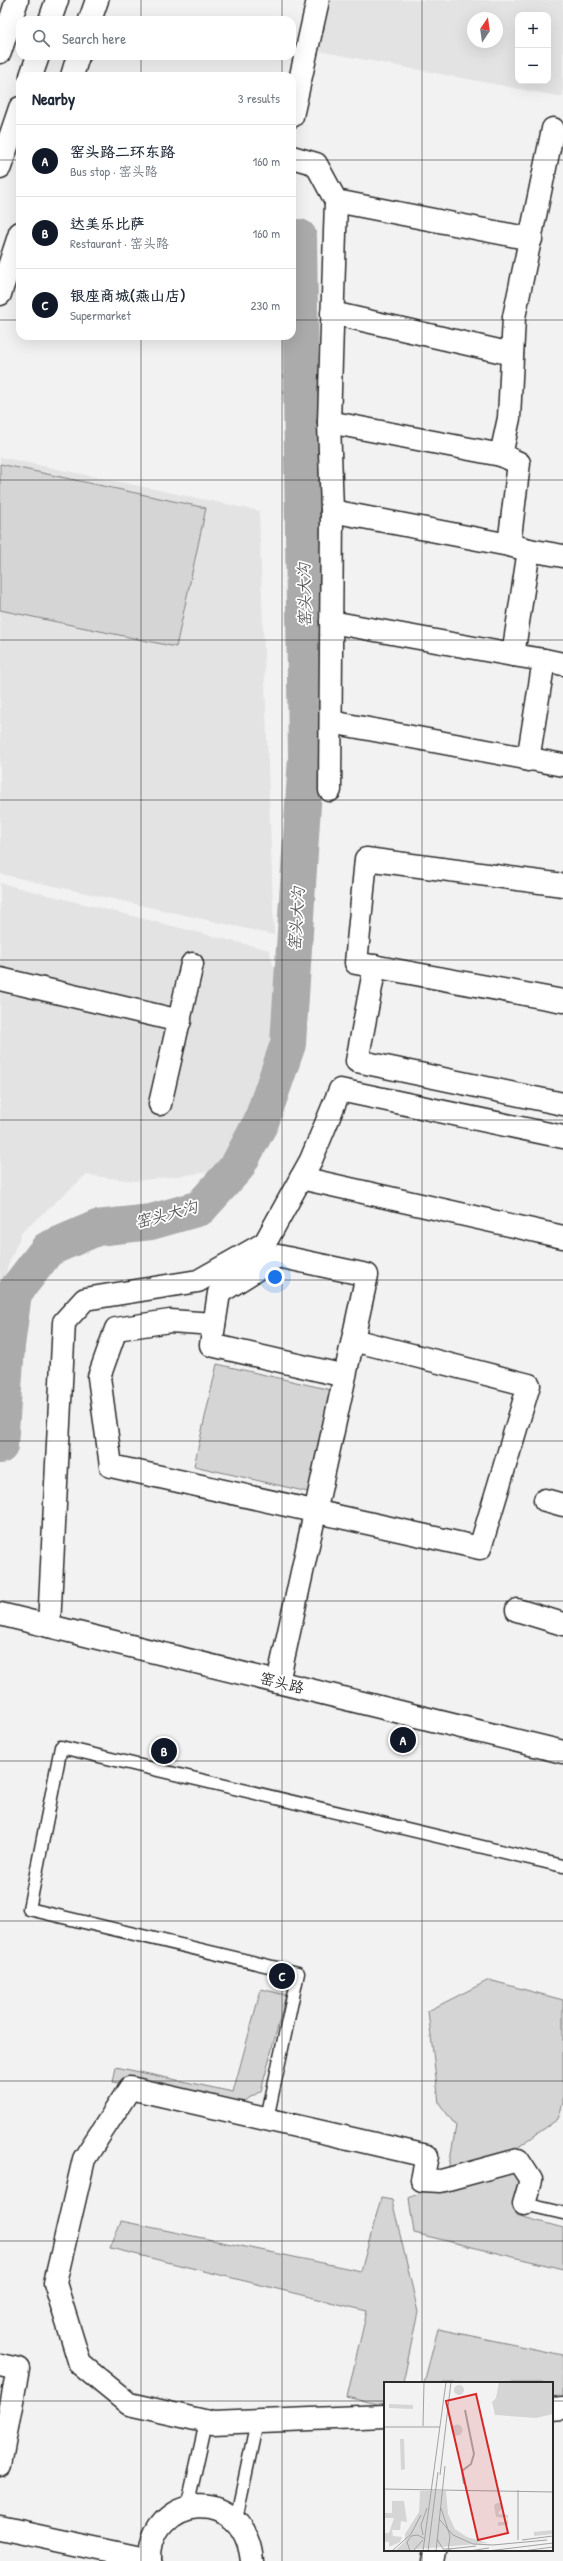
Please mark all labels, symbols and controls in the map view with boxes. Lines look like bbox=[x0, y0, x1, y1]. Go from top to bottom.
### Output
north arrow bbox=[467, 12, 503, 48]
map controls bbox=[515, 12, 551, 84]
button: + bbox=[515, 12, 551, 48]
search box bbox=[16, 16, 296, 60]
icon: search bbox=[30, 27, 52, 49]
text: Search here bbox=[62, 28, 126, 49]
button: − bbox=[515, 48, 551, 84]
text: Nearby bbox=[32, 87, 75, 110]
text: 3 results bbox=[238, 89, 280, 107]
text: 窑头路二环东路 bbox=[70, 141, 175, 162]
text: A bbox=[42, 152, 48, 170]
text: 160 m bbox=[252, 152, 280, 170]
text: Bus stop · 窑头路 bbox=[70, 162, 158, 180]
text: 达美乐比萨 bbox=[70, 213, 145, 234]
text: B bbox=[42, 224, 48, 242]
text: 160 m bbox=[252, 224, 280, 242]
text: Restaurant · 窑头路 bbox=[70, 234, 169, 252]
text: 银座商城(燕山店) bbox=[70, 285, 185, 306]
text: C bbox=[41, 296, 49, 314]
text: 230 m bbox=[250, 296, 280, 314]
text: Supermarket bbox=[70, 306, 131, 324]
water label: 窑头大沟 bbox=[292, 561, 316, 627]
water label: 窑头大沟 bbox=[283, 884, 309, 952]
water label: 窑头大沟 bbox=[132, 1195, 202, 1233]
your location bbox=[265, 1267, 285, 1287]
street label: 窑头路 bbox=[258, 1667, 307, 1698]
pin: A bbox=[390, 1725, 416, 1755]
pin: B bbox=[151, 1736, 177, 1766]
pin: C bbox=[269, 1961, 295, 1991]
inset map bbox=[384, 2382, 553, 2551]

